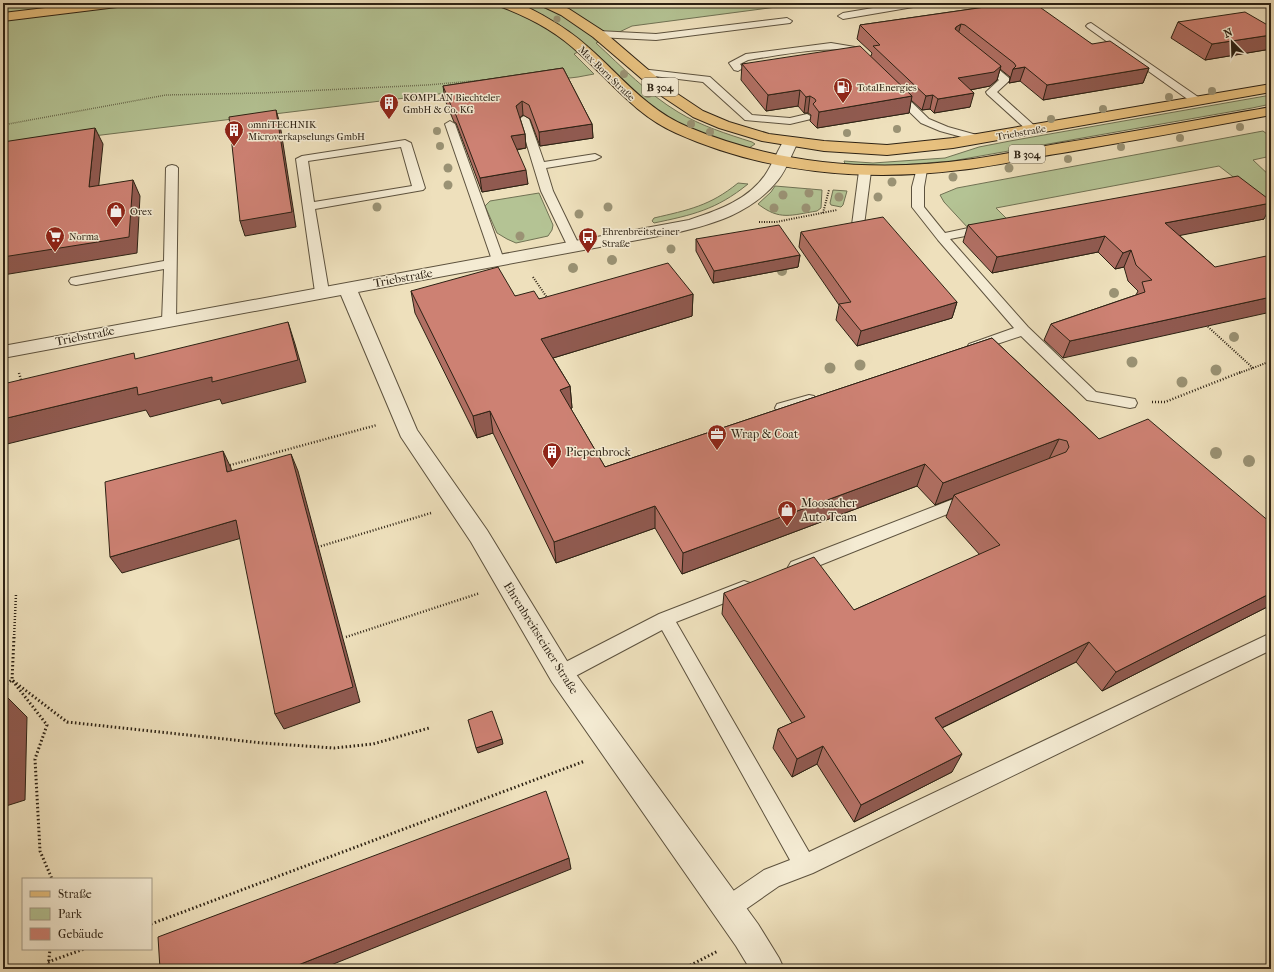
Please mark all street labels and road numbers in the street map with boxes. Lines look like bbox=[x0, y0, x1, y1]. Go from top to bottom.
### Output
street label: Max-Born-Straße bbox=[576, 44, 637, 104]
road number: B 304 bbox=[642, 78, 678, 96]
street label: Triebstraße bbox=[996, 123, 1047, 143]
road number: B 304 bbox=[1009, 145, 1045, 163]
street label: Triebstraße bbox=[372, 266, 434, 290]
street label: Triebstraße bbox=[54, 323, 116, 349]
street label: Ehrenbreitsteiner Straße bbox=[501, 579, 581, 697]

